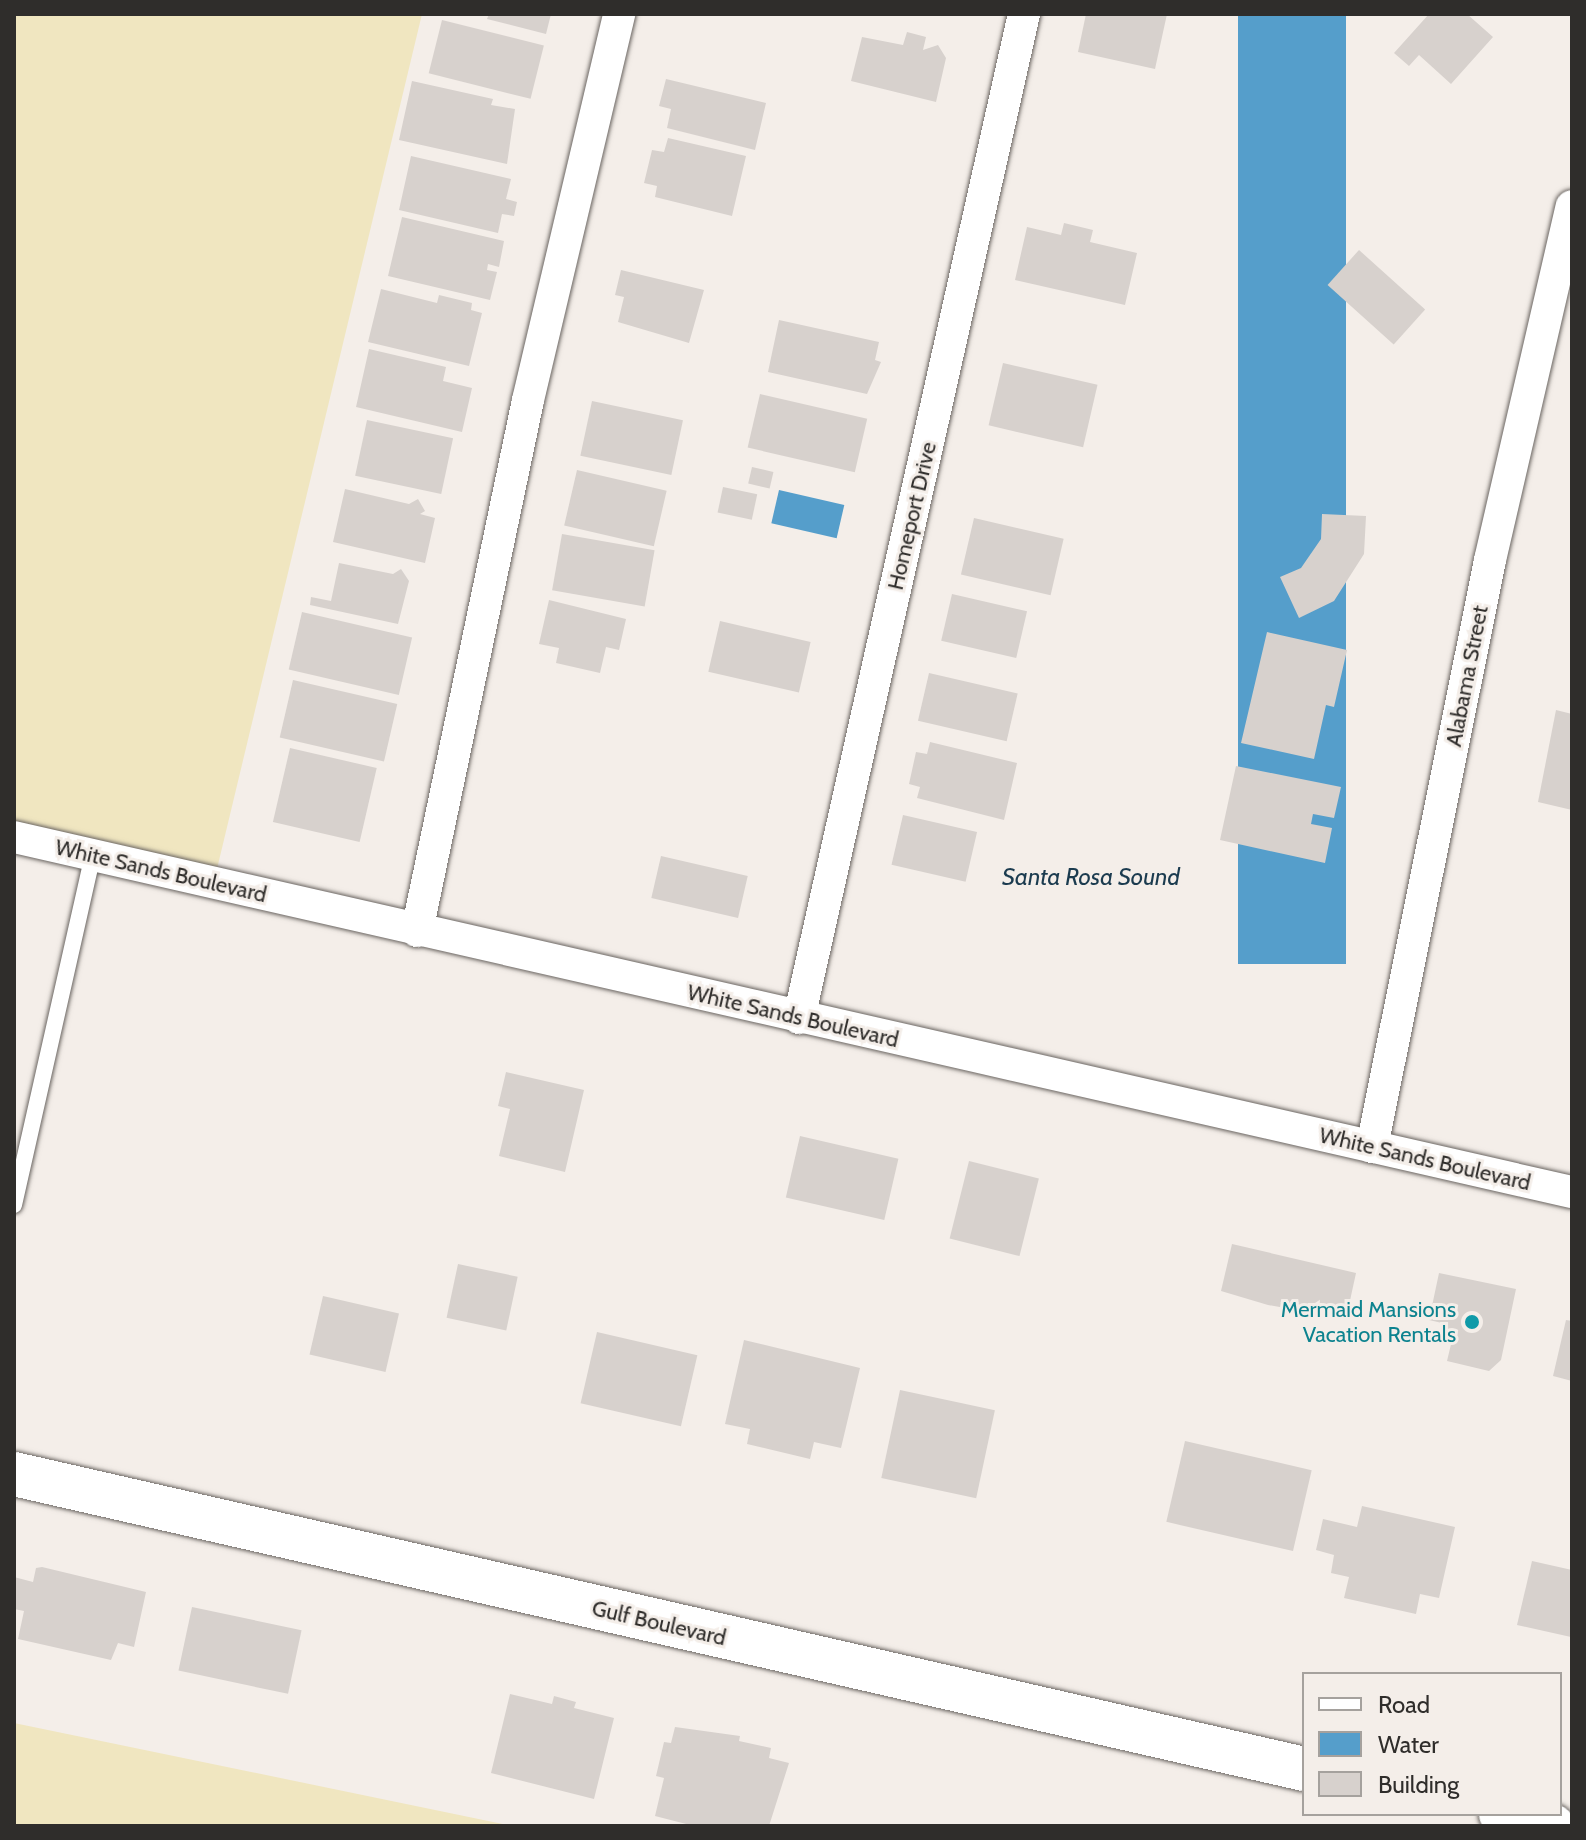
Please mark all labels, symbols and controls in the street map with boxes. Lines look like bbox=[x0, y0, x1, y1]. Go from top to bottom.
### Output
street label: Homeport Drive bbox=[882, 440, 942, 592]
street label: Alabama Street bbox=[1440, 603, 1494, 749]
street label: White Sands Boulevard bbox=[53, 834, 269, 908]
water label: Santa Rosa Sound bbox=[1002, 863, 1180, 891]
street label: White Sands Boulevard bbox=[685, 979, 901, 1053]
street label: White Sands Boulevard bbox=[1317, 1122, 1533, 1196]
place label: Mermaid Mansions Vacation Rentals bbox=[1281, 1296, 1456, 1348]
marker: Mermaid Mansions Vacation Rentals bbox=[1463, 1313, 1481, 1331]
street label: Gulf Boulevard bbox=[589, 1595, 729, 1651]
legend bbox=[1302, 1672, 1562, 1816]
text: Road bbox=[1378, 1690, 1430, 1719]
text: Water bbox=[1378, 1730, 1439, 1759]
text: Building bbox=[1378, 1770, 1459, 1799]

